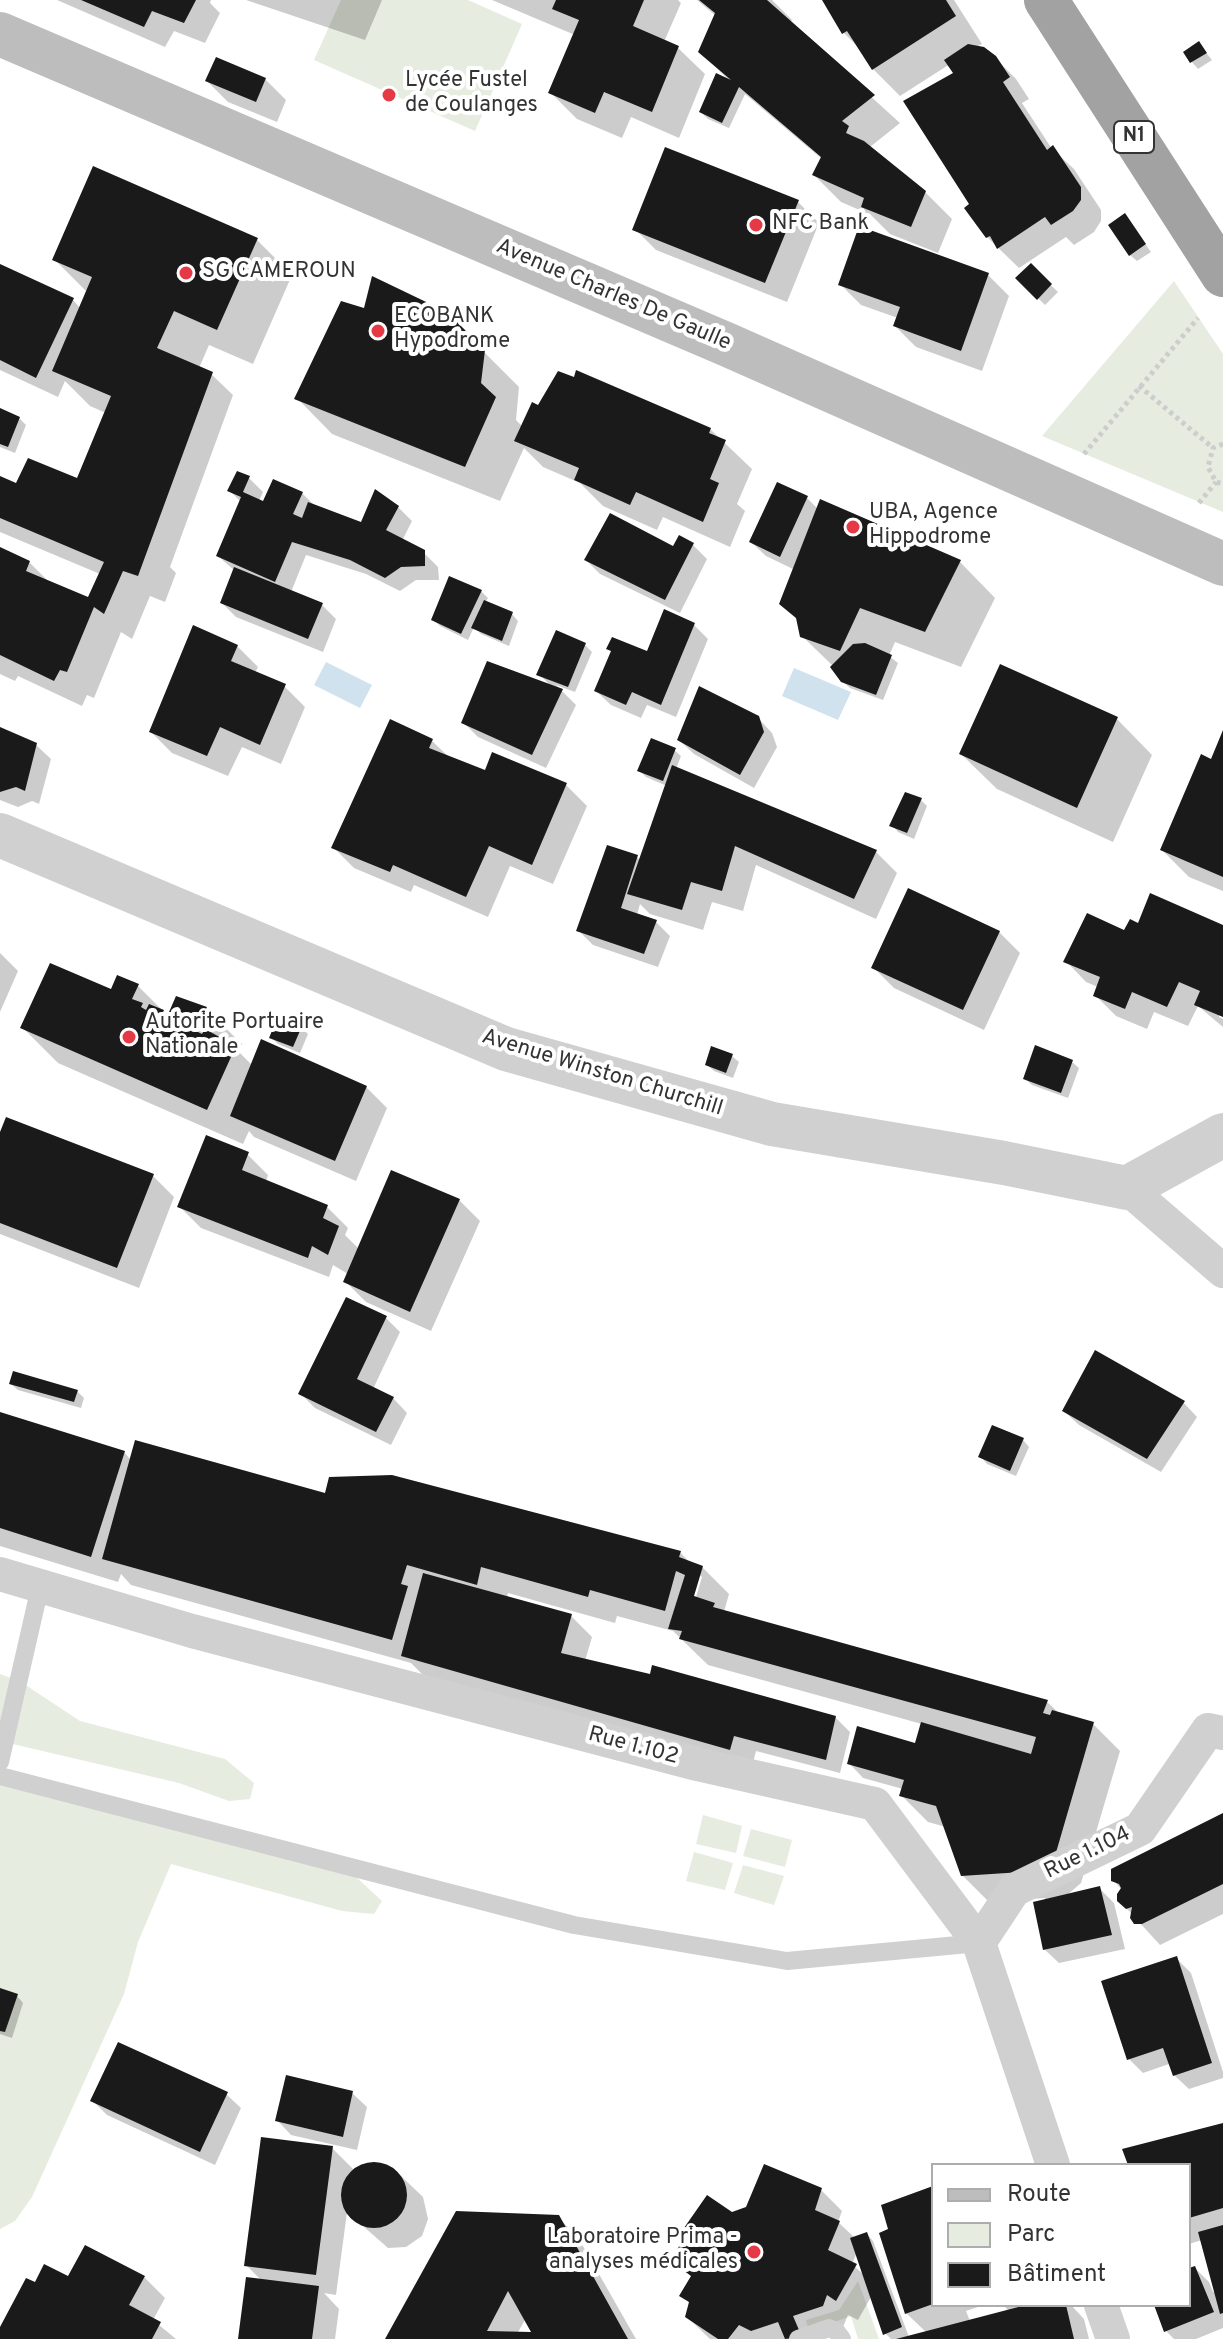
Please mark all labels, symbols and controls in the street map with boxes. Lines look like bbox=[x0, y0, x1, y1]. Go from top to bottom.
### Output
place label: Lycée Fustel de Coulanges bbox=[405, 69, 538, 120]
marker: Lycée Fustel de Coulanges bbox=[380, 86, 398, 104]
road number: N1 bbox=[1114, 121, 1154, 153]
place label: NFC Bank bbox=[772, 212, 869, 238]
marker: NFC Bank bbox=[747, 216, 765, 234]
street label: Avenue Charles De Gaulle bbox=[491, 234, 735, 358]
place label: SG CAMEROUN bbox=[202, 260, 356, 286]
marker: SG CAMEROUN bbox=[177, 264, 195, 282]
place label: ECOBANK Hypodrome bbox=[394, 305, 510, 356]
marker: ECOBANK Hypodrome bbox=[369, 322, 387, 340]
place label: UBA, Agence Hippodrome bbox=[869, 501, 998, 552]
marker: UBA, Agence Hippodrome bbox=[844, 518, 862, 536]
place label: Autorite Portuaire Nationale bbox=[145, 1011, 324, 1062]
street label: Avenue Winston Churchill bbox=[478, 1025, 726, 1123]
marker: Autorite Portuaire Nationale bbox=[120, 1028, 138, 1046]
street label: Rue 1.102 bbox=[585, 1722, 681, 1772]
street label: Rue 1.104 bbox=[1041, 1822, 1135, 1886]
legend bbox=[931, 2163, 1191, 2307]
text: Route bbox=[1007, 2180, 1071, 2210]
text: Parc bbox=[1007, 2220, 1055, 2250]
place label: Laboratoire Prima - analyses médicales bbox=[547, 2226, 738, 2278]
marker: Laboratoire Prima - analyses médicales bbox=[745, 2243, 763, 2261]
text: Bâtiment bbox=[1007, 2260, 1106, 2290]

